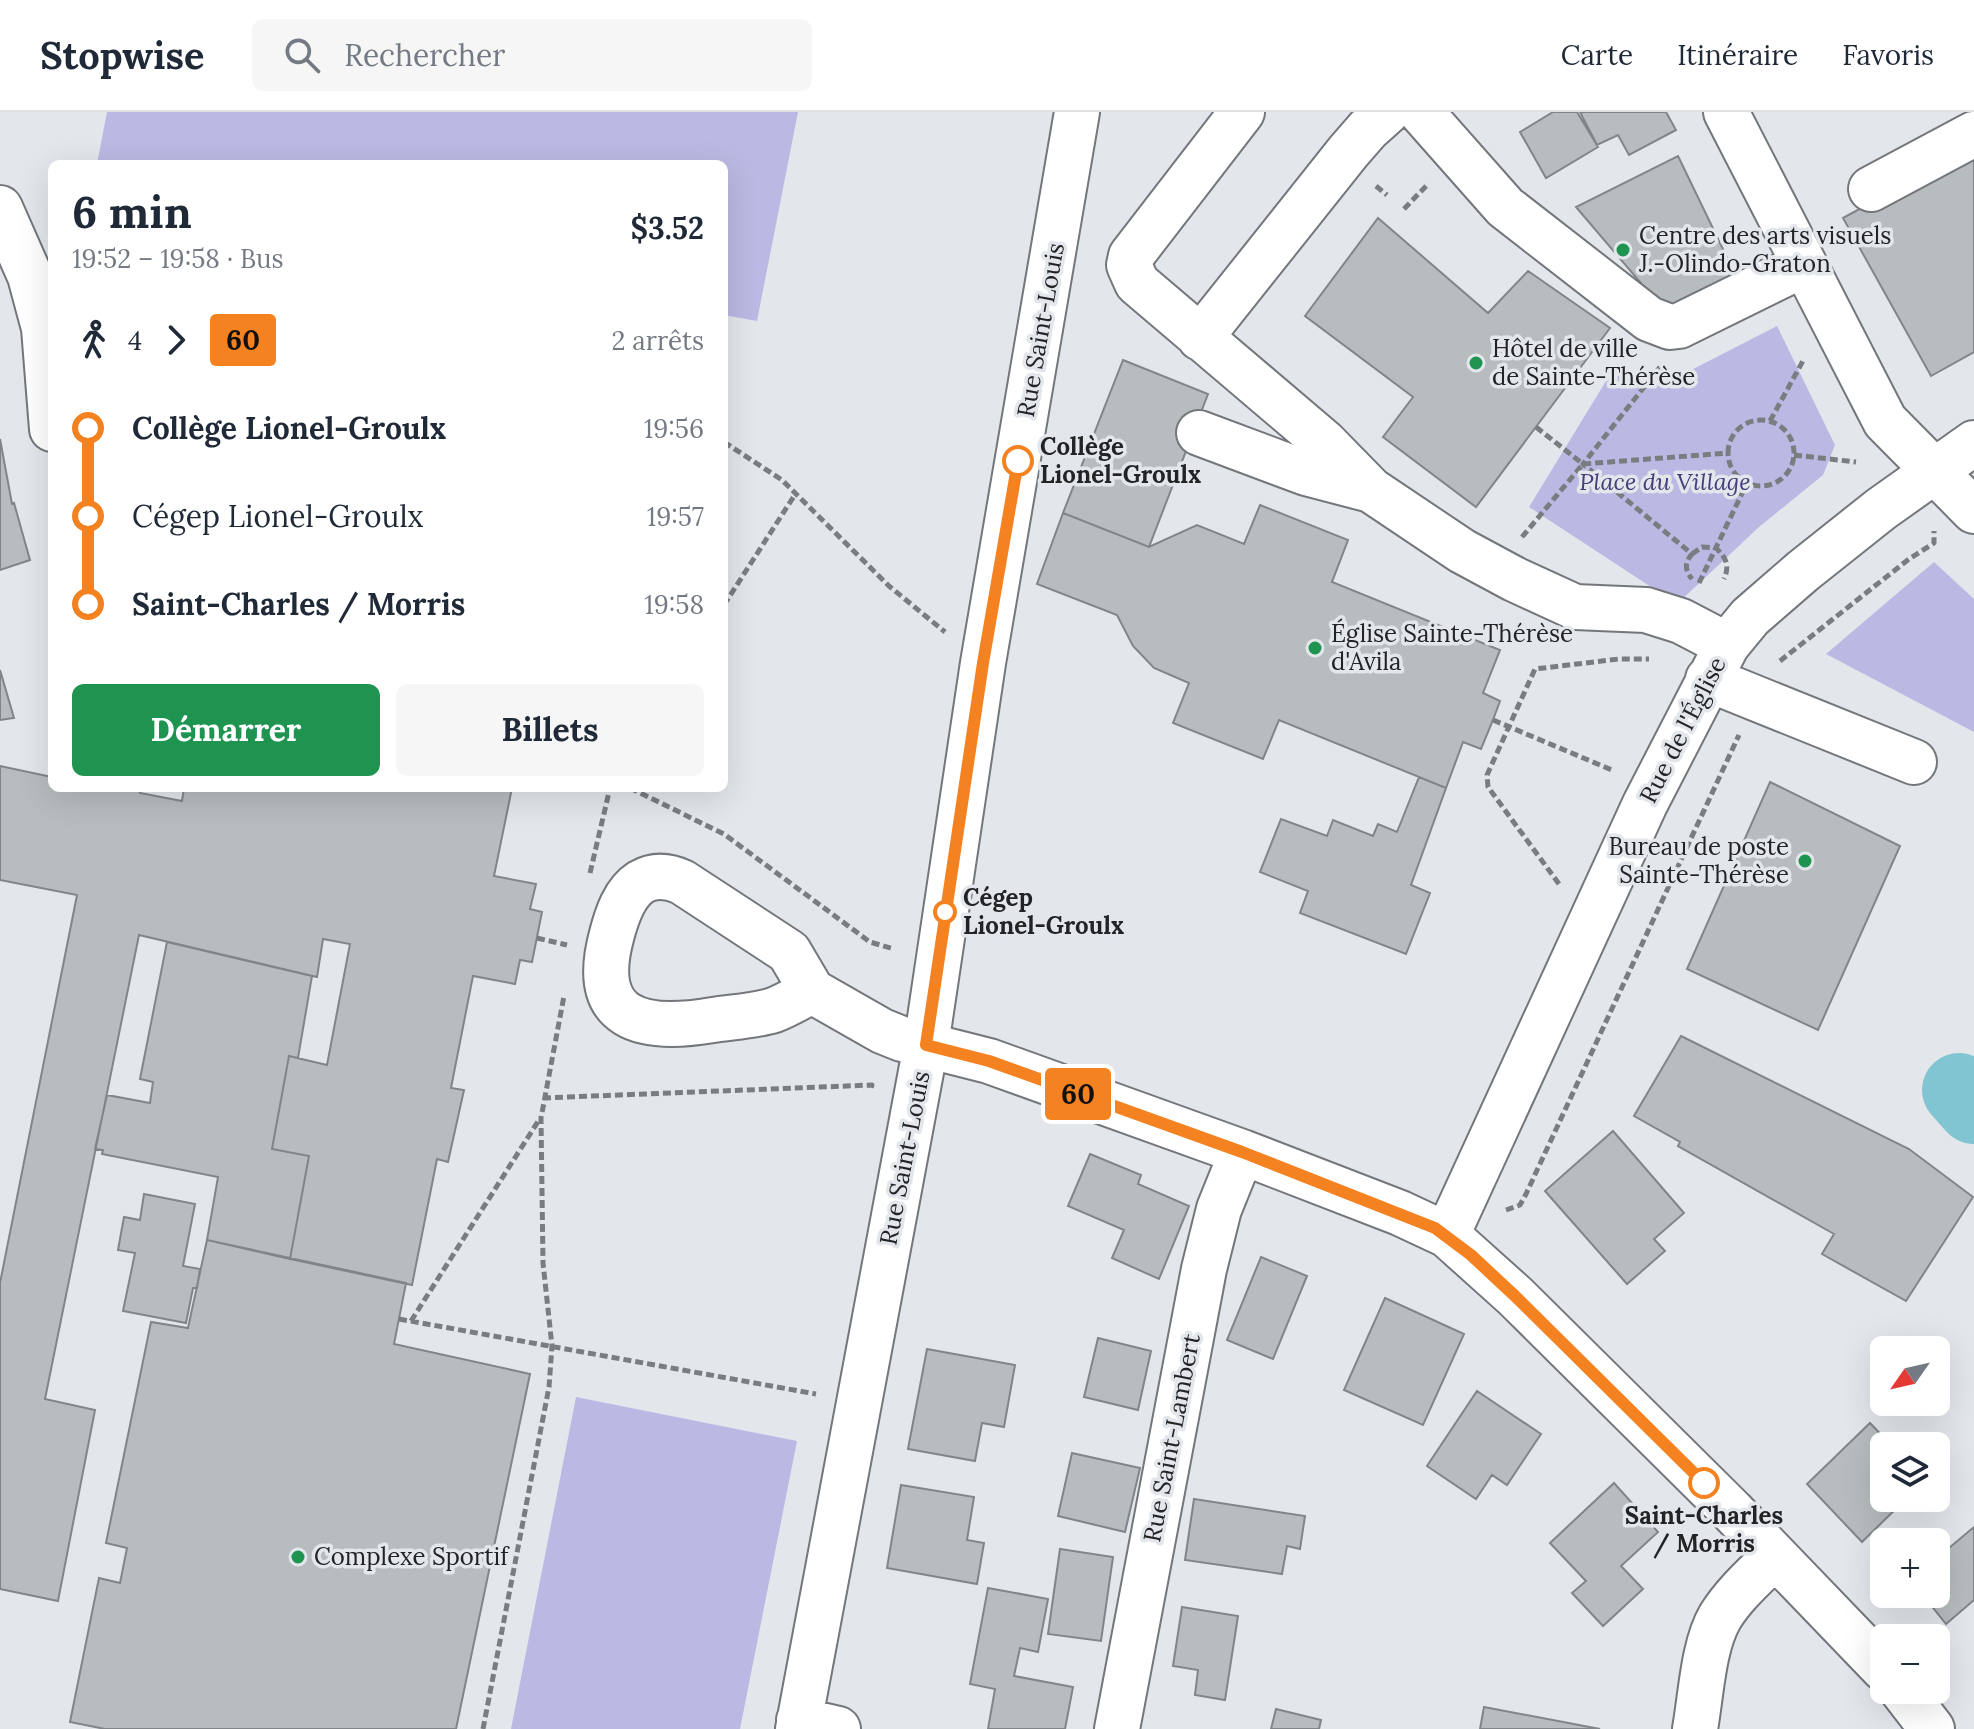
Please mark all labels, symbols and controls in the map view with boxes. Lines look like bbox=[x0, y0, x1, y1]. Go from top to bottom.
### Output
search box bbox=[252, 19, 812, 91]
text: Stopwise bbox=[40, 31, 204, 79]
icon: search bbox=[280, 33, 324, 77]
text: Rechercher bbox=[344, 36, 505, 74]
text: Carte bbox=[1561, 37, 1633, 73]
text: Itinéraire bbox=[1677, 37, 1798, 73]
text: Favoris bbox=[1842, 37, 1934, 73]
text: 6 min bbox=[72, 184, 192, 240]
text: $3.52 bbox=[630, 209, 704, 247]
place label: Centre des arts visuels J.-Olindo-Graton bbox=[1638, 220, 1891, 279]
street label: Rue Saint-Louis bbox=[1010, 240, 1071, 420]
marker: Centre des arts visuels J.-Olindo-Graton bbox=[1614, 241, 1632, 259]
text: 19:52 – 19:58 · Bus bbox=[72, 242, 284, 275]
icon: walk bbox=[72, 318, 116, 362]
icon: forward bbox=[154, 318, 198, 362]
text: 60 bbox=[226, 322, 260, 358]
text: 4 bbox=[128, 324, 142, 357]
text: 2 arrêts bbox=[611, 324, 704, 357]
place label: Hôtel de ville de Sainte-Thérèse bbox=[1492, 333, 1695, 392]
marker: Hôtel de ville de Sainte-Thérèse bbox=[1467, 354, 1485, 372]
text: Collège Lionel-Groulx bbox=[132, 409, 446, 447]
text: 19:56 bbox=[644, 412, 704, 445]
place label: Collège Lionel-Groulx bbox=[1040, 431, 1201, 490]
marker: Collège Lionel-Groulx bbox=[1003, 446, 1033, 476]
park label: Place du Village bbox=[1579, 466, 1751, 497]
text: Cégep Lionel-Groulx bbox=[132, 497, 423, 535]
text: 19:57 bbox=[647, 500, 704, 533]
text: Saint-Charles / Morris bbox=[132, 585, 465, 623]
text: 19:58 bbox=[644, 588, 704, 621]
place label: Église Sainte-Thérèse d'Avila bbox=[1331, 618, 1573, 677]
marker: Église Sainte-Thérèse d'Avila bbox=[1306, 639, 1324, 657]
street label: Rue de l'Église bbox=[1632, 651, 1733, 808]
button: Démarrer bbox=[72, 684, 380, 776]
button: Billets bbox=[396, 684, 704, 776]
place label: Bureau de poste Sainte-Thérèse bbox=[1608, 831, 1789, 890]
marker: Bureau de poste Sainte-Thérèse bbox=[1796, 852, 1814, 870]
place label: Cégep Lionel-Groulx bbox=[963, 882, 1124, 941]
marker: Cégep Lionel-Groulx bbox=[934, 901, 956, 923]
street label: Rue Saint-Louis bbox=[872, 1068, 937, 1248]
line badge: 60 bbox=[1042, 1068, 1114, 1120]
text: 60 bbox=[1061, 1076, 1095, 1112]
street label: Rue Saint-Lambert bbox=[1136, 1330, 1207, 1545]
north arrow bbox=[1870, 1336, 1950, 1416]
map controls bbox=[1870, 1336, 1950, 1704]
button: layers bbox=[1870, 1432, 1950, 1512]
marker: Saint-Charles / Morris bbox=[1689, 1468, 1719, 1498]
place label: Saint-Charles / Morris bbox=[1625, 1500, 1783, 1559]
button: + bbox=[1870, 1528, 1950, 1608]
place label: Complexe Sportif bbox=[314, 1541, 510, 1572]
marker: Complexe Sportif bbox=[289, 1548, 307, 1566]
button: − bbox=[1870, 1624, 1950, 1704]

